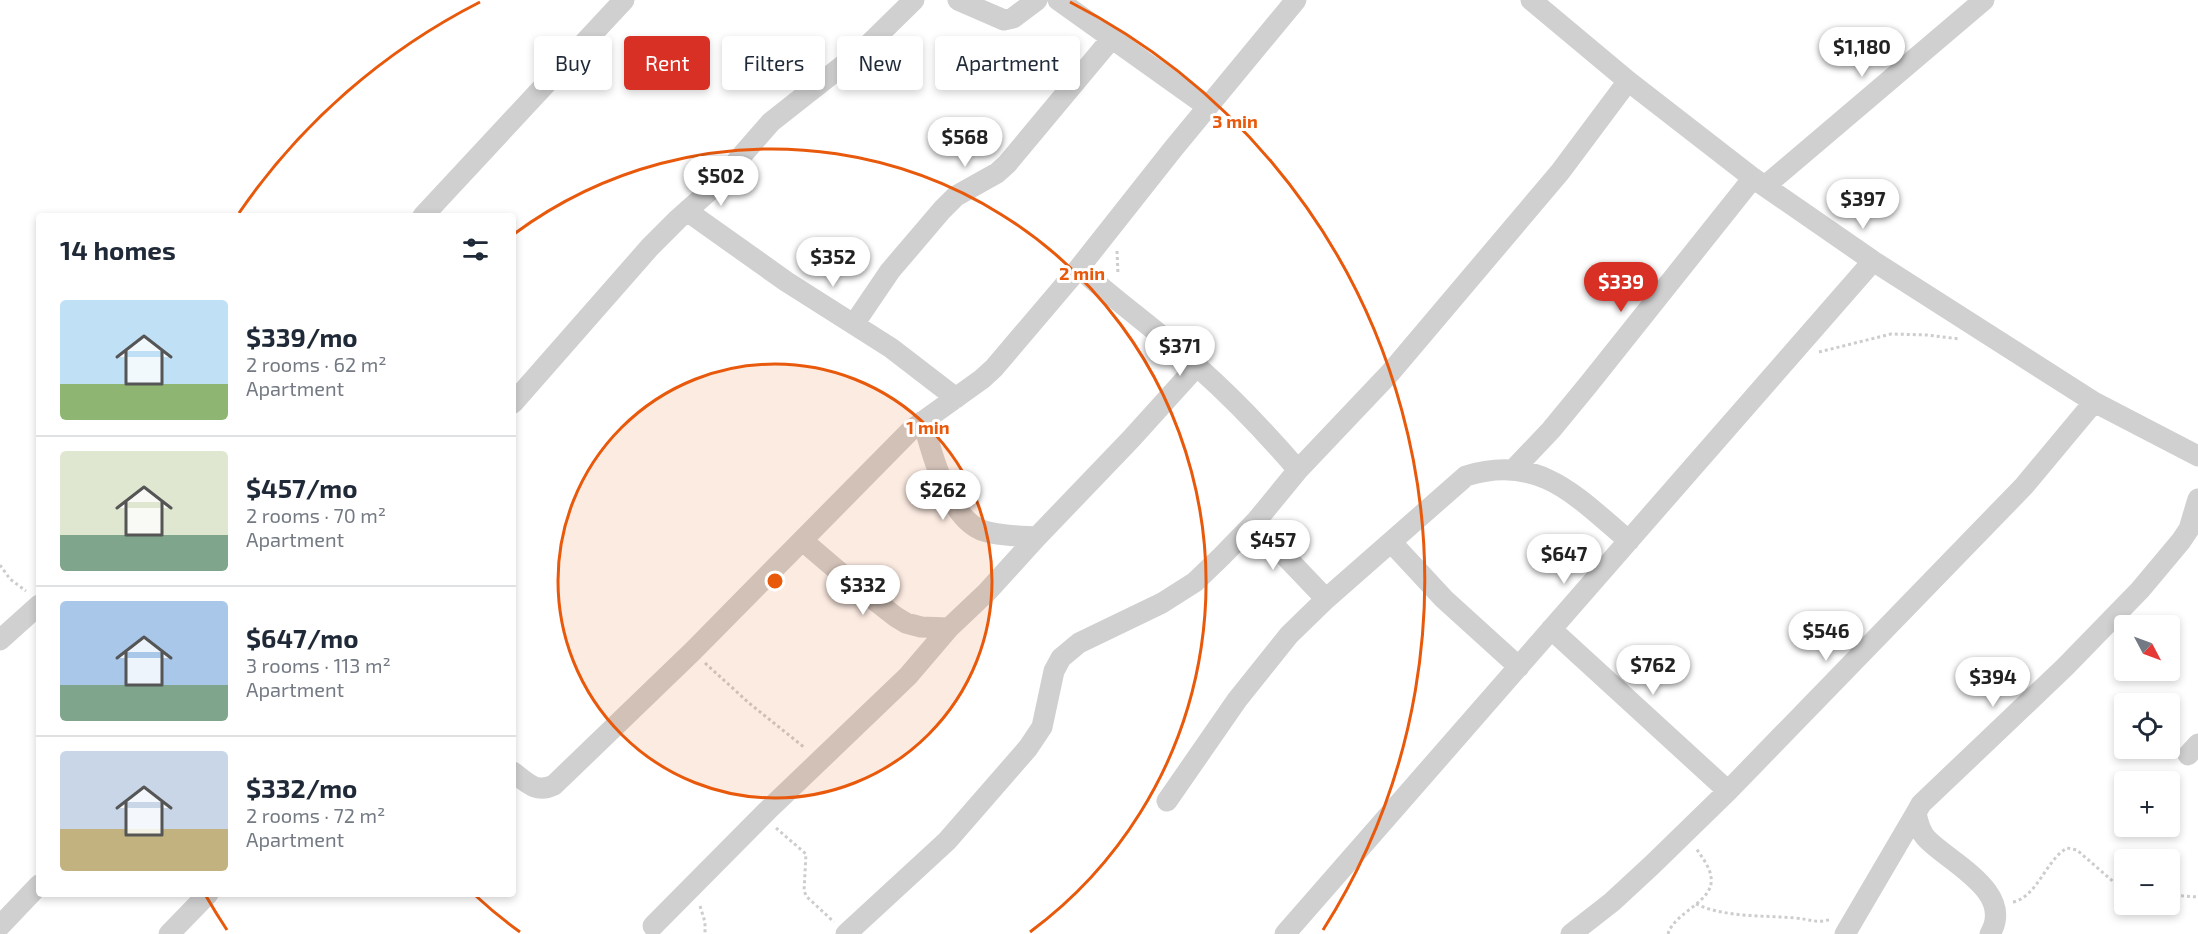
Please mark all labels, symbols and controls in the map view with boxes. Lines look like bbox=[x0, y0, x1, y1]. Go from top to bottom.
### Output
pin: $1,180 bbox=[1813, 27, 1911, 78]
text: $1,180 bbox=[1833, 34, 1891, 58]
chip: Buy bbox=[534, 36, 612, 90]
chip: Rent bbox=[624, 36, 710, 90]
chip: Filters bbox=[722, 36, 825, 90]
chip: New bbox=[837, 36, 923, 90]
chip: Apartment bbox=[935, 36, 1080, 90]
text: 3 min bbox=[1212, 110, 1258, 132]
pin: $568 bbox=[929, 117, 1001, 168]
text: $568 bbox=[942, 124, 988, 148]
pin: $502 bbox=[685, 156, 757, 207]
text: $502 bbox=[698, 163, 744, 187]
pin: $397 bbox=[1827, 179, 1899, 230]
text: $397 bbox=[1840, 186, 1886, 210]
icon: filters bbox=[459, 233, 492, 266]
text: 14 homes bbox=[60, 234, 176, 265]
pin: $352 bbox=[797, 237, 869, 288]
text: $352 bbox=[810, 244, 856, 268]
text: 2 min bbox=[1059, 262, 1105, 284]
pin: $339 bbox=[1585, 262, 1657, 313]
text: $339 bbox=[1598, 269, 1644, 293]
text: $339/mo bbox=[246, 321, 358, 352]
icon: home bbox=[108, 324, 180, 396]
pin: $371 bbox=[1144, 326, 1216, 377]
text: $371 bbox=[1159, 333, 1201, 357]
text: 2 rooms · 62 m² bbox=[246, 352, 386, 376]
text: Apartment bbox=[246, 376, 344, 400]
text: 1 min bbox=[906, 416, 950, 438]
pin: $262 bbox=[907, 470, 979, 521]
text: $457/mo bbox=[246, 472, 358, 503]
icon: home bbox=[108, 475, 180, 547]
text: $262 bbox=[920, 477, 966, 501]
text: 2 rooms · 70 m² bbox=[246, 503, 386, 527]
pin: $457 bbox=[1237, 520, 1309, 571]
text: Apartment bbox=[246, 527, 344, 551]
text: $457 bbox=[1250, 527, 1296, 551]
pin: $647 bbox=[1528, 534, 1600, 585]
text: $647 bbox=[1541, 541, 1587, 565]
pin: $332 bbox=[827, 565, 899, 616]
centre of rings bbox=[765, 571, 785, 591]
text: $332 bbox=[840, 572, 886, 596]
pin: $546 bbox=[1790, 611, 1862, 662]
north arrow bbox=[2114, 615, 2180, 681]
map controls bbox=[2114, 615, 2180, 915]
text: $546 bbox=[1802, 618, 1850, 642]
text: $647/mo bbox=[246, 622, 359, 653]
icon: home bbox=[108, 625, 180, 697]
pin: $762 bbox=[1617, 645, 1689, 696]
text: $762 bbox=[1630, 652, 1676, 676]
text: 3 rooms · 113 m² bbox=[246, 653, 391, 677]
pin: $394 bbox=[1957, 657, 2029, 708]
text: $394 bbox=[1969, 664, 2017, 688]
text: Apartment bbox=[246, 677, 344, 701]
button: locate bbox=[2114, 693, 2180, 759]
button: + bbox=[2114, 771, 2180, 837]
text: $332/mo bbox=[246, 772, 357, 803]
icon: home bbox=[108, 775, 180, 847]
text: 2 rooms · 72 m² bbox=[246, 803, 385, 827]
text: Apartment bbox=[246, 827, 344, 851]
button: − bbox=[2114, 849, 2180, 915]

